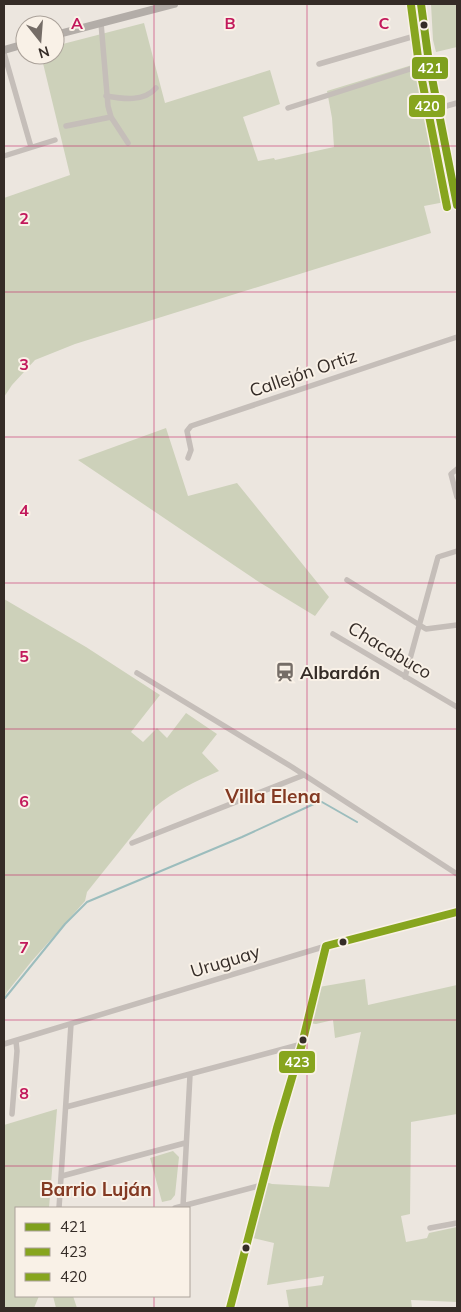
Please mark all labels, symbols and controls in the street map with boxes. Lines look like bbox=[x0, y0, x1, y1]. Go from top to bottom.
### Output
text: A bbox=[71, 13, 83, 33]
text: B bbox=[224, 13, 236, 33]
text: C bbox=[379, 13, 390, 33]
north arrow bbox=[15, 15, 65, 65]
unlabelled marker bbox=[419, 20, 429, 30]
text: N bbox=[36, 42, 51, 63]
line badge: 421 bbox=[411, 56, 449, 80]
text: 421 bbox=[417, 59, 443, 77]
line badge: 420 bbox=[408, 94, 446, 118]
text: 420 bbox=[414, 97, 440, 115]
text: 2 bbox=[19, 208, 29, 228]
street label: Callejón Ortiz bbox=[246, 344, 360, 402]
text: 3 bbox=[19, 354, 29, 374]
text: 4 bbox=[19, 500, 29, 520]
street label: Chacabuco bbox=[344, 616, 436, 684]
text: 5 bbox=[19, 646, 29, 666]
station icon: Albardón bbox=[274, 661, 296, 683]
place label: Albardón bbox=[300, 661, 380, 684]
district label: Villa Elena bbox=[224, 784, 321, 808]
text: 6 bbox=[19, 791, 29, 811]
text: 7 bbox=[19, 937, 29, 957]
unlabelled marker bbox=[338, 937, 348, 947]
street label: Uruguay bbox=[187, 939, 263, 982]
unlabelled marker bbox=[298, 1035, 308, 1045]
line badge: 423 bbox=[278, 1050, 316, 1074]
text: 423 bbox=[284, 1053, 310, 1071]
text: 8 bbox=[19, 1083, 29, 1103]
district label: Barrio Luján bbox=[40, 1177, 152, 1201]
legend bbox=[15, 1207, 190, 1297]
text: 421 bbox=[60, 1217, 87, 1236]
text: 423 bbox=[60, 1242, 87, 1261]
unlabelled marker bbox=[241, 1243, 251, 1253]
text: 420 bbox=[60, 1267, 87, 1286]

